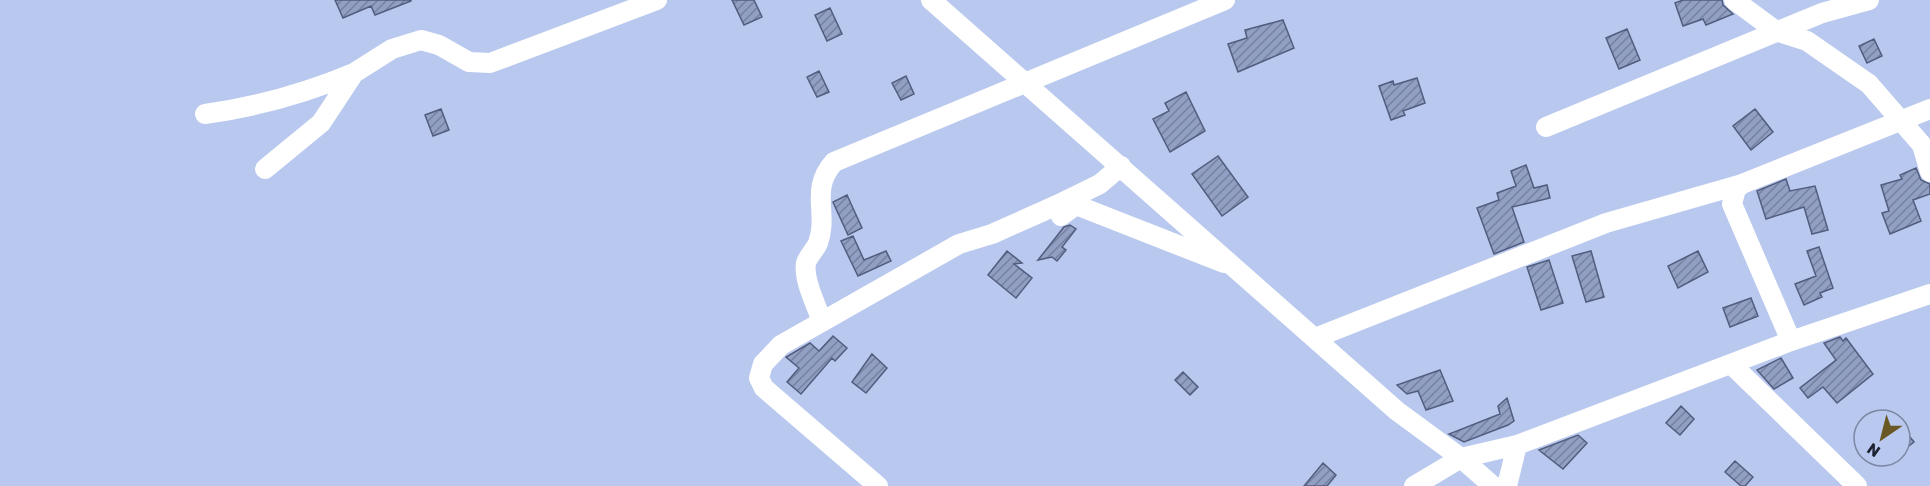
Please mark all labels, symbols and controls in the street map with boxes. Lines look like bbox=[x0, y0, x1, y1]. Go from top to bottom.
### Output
north arrow bbox=[1852, 408, 1912, 468]
text: N bbox=[1864, 439, 1884, 461]

